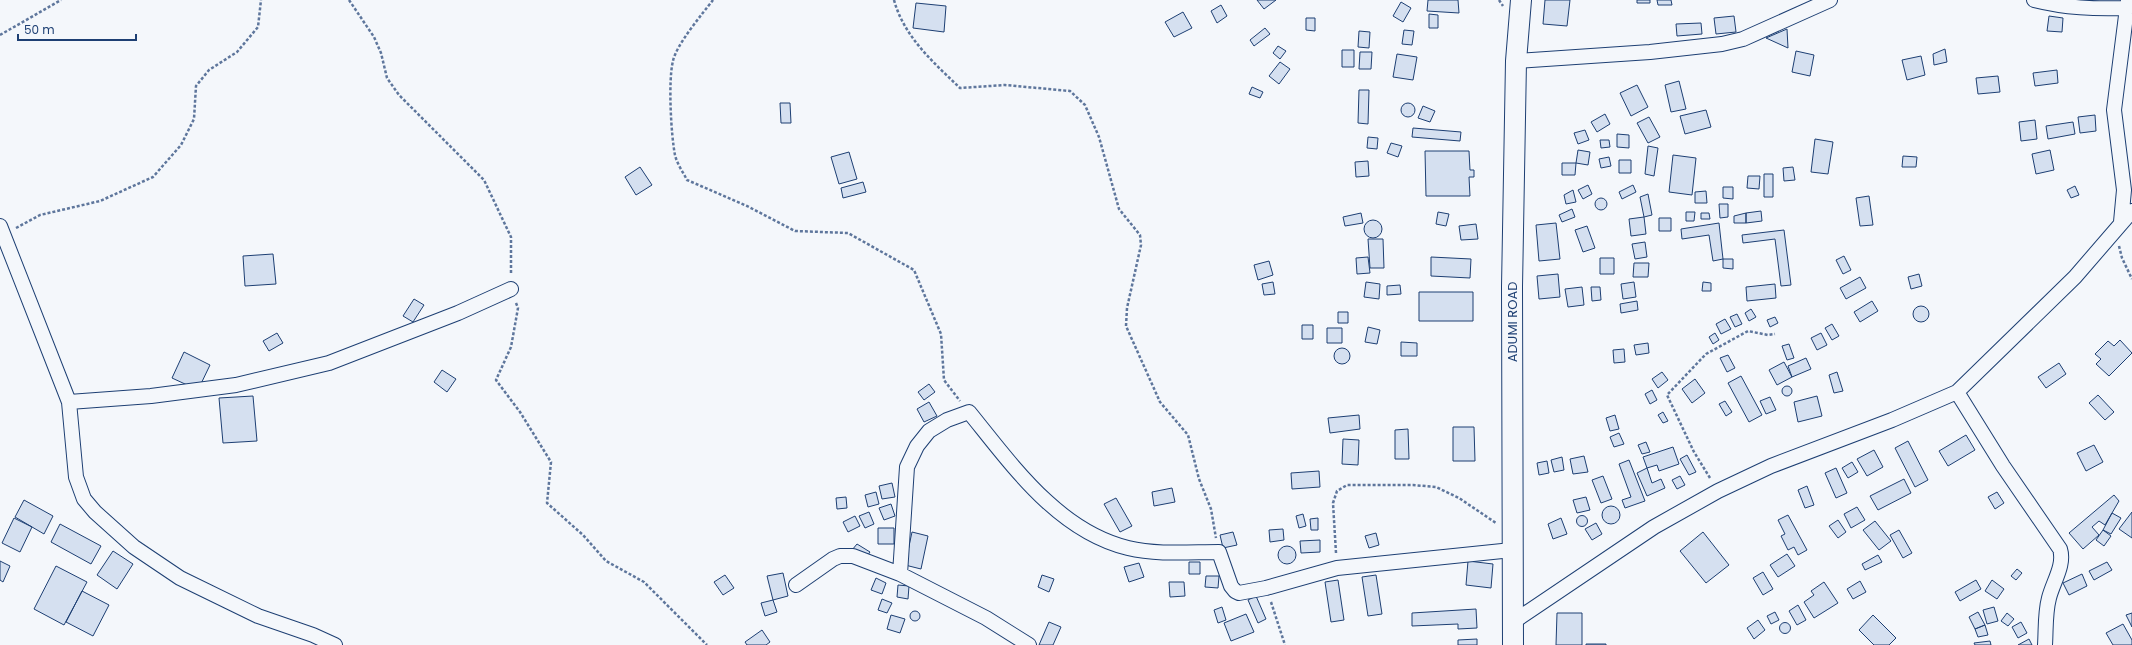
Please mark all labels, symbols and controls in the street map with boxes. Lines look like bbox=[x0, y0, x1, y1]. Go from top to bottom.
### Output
scale bar bbox=[18, 16, 136, 42]
text: 50 m bbox=[24, 21, 55, 38]
street label: ADUMI ROAD bbox=[1503, 282, 1522, 362]

